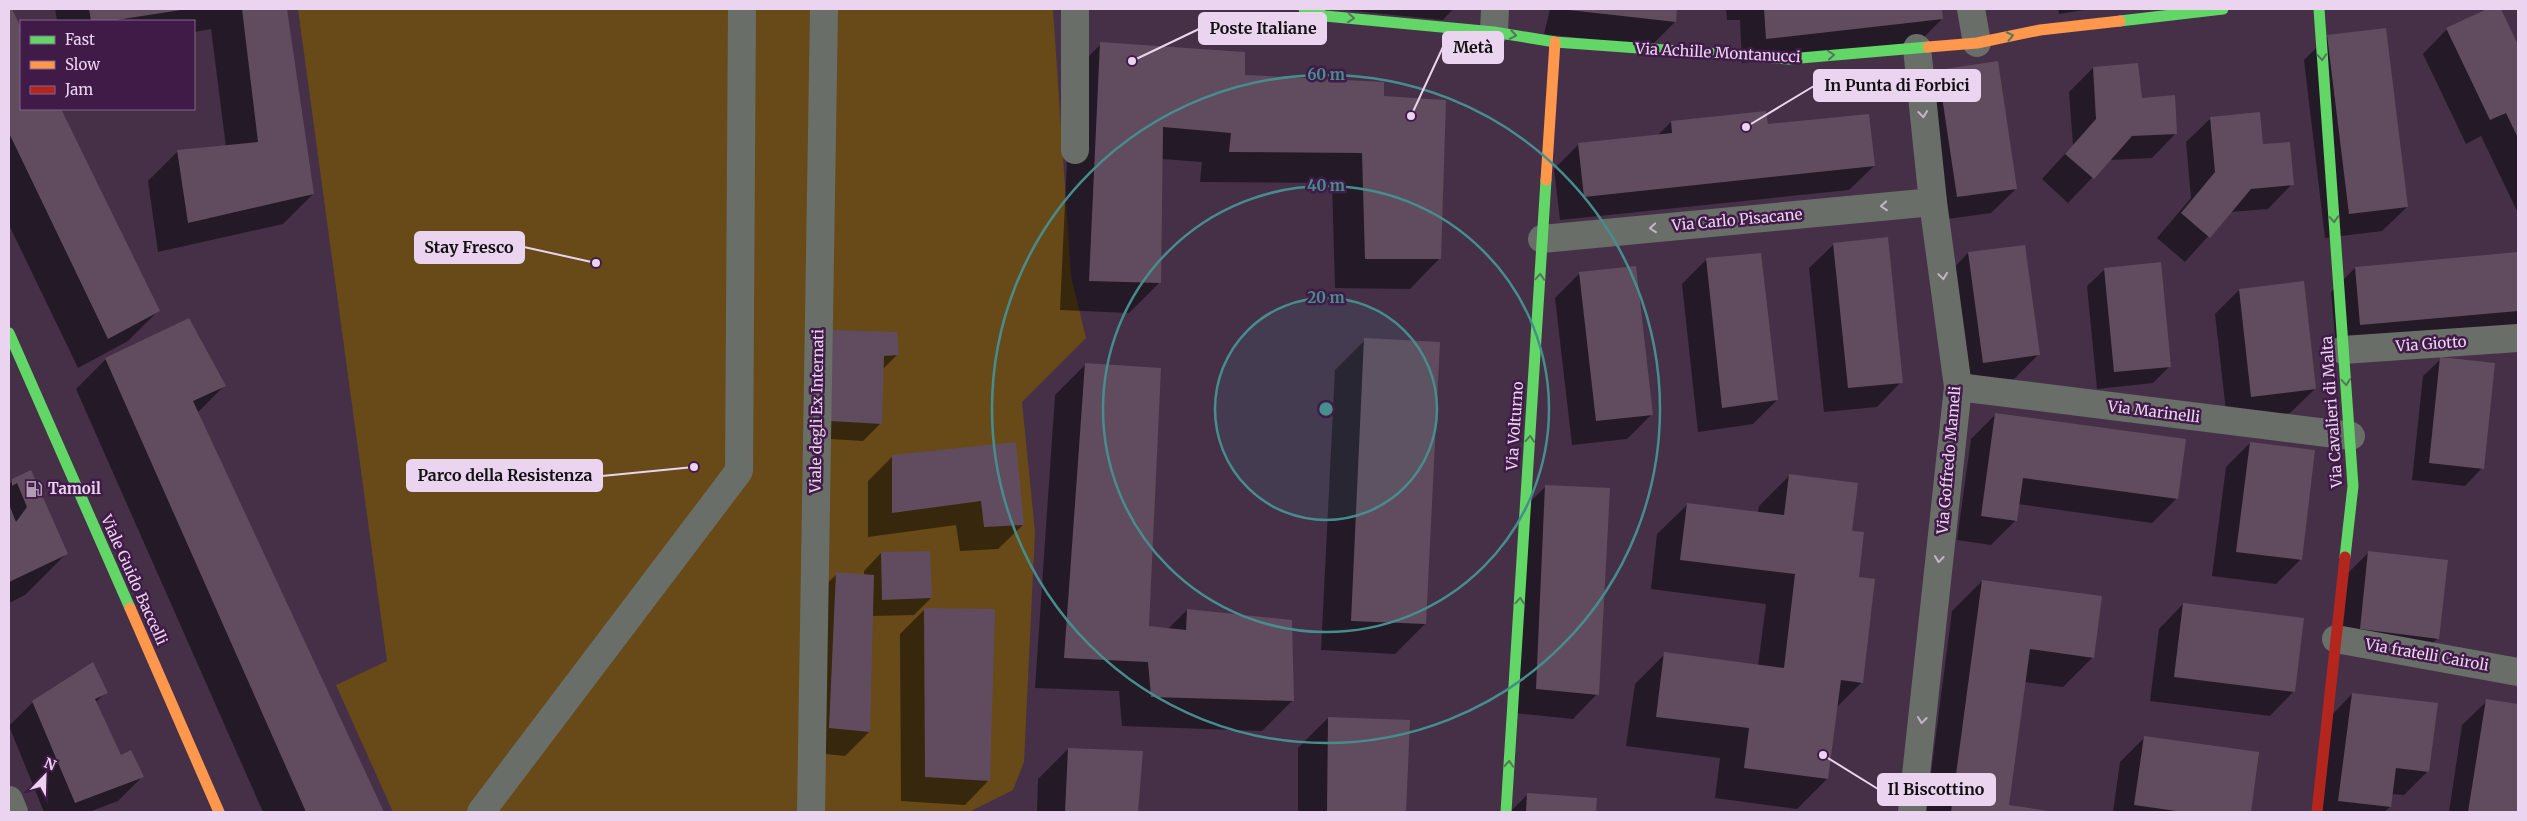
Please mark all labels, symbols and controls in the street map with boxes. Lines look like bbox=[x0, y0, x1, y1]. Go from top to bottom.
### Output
callout: Poste Italiane bbox=[1199, 13, 1326, 44]
one-way arrow bbox=[1347, 13, 1355, 24]
text: Poste Italiane bbox=[1209, 18, 1317, 38]
legend bbox=[20, 20, 195, 110]
one-way arrow bbox=[1508, 29, 1517, 39]
text: Fast bbox=[65, 30, 95, 49]
one-way arrow bbox=[2006, 31, 2015, 42]
callout: Metà bbox=[1443, 32, 1503, 63]
text: Metà bbox=[1453, 37, 1493, 57]
street label: Via Achille Montanucci bbox=[1634, 39, 1801, 66]
one-way arrow bbox=[1828, 50, 1836, 61]
one-way arrow bbox=[2317, 54, 2328, 62]
text: Slow bbox=[65, 55, 100, 74]
text: 60 m bbox=[1307, 65, 1345, 84]
callout: In Punta di Forbici bbox=[1814, 70, 1980, 101]
text: In Punta di Forbici bbox=[1824, 75, 1970, 95]
text: Jam bbox=[64, 80, 93, 99]
one-way arrow bbox=[1917, 111, 1928, 119]
text: 40 m bbox=[1307, 176, 1345, 195]
one-way arrow bbox=[1880, 200, 1888, 211]
street label: Via Carlo Pisacane bbox=[1670, 204, 1803, 235]
one-way arrow bbox=[2328, 216, 2339, 224]
one-way arrow bbox=[1648, 222, 1656, 233]
callout: Stay Fresco bbox=[415, 232, 524, 263]
text: Stay Fresco bbox=[424, 237, 514, 257]
one-way arrow bbox=[1937, 271, 1947, 280]
one-way arrow bbox=[1534, 273, 1545, 281]
text: 20 m bbox=[1307, 288, 1345, 307]
street label: Viale degli Ex Internati bbox=[806, 329, 827, 494]
street label: Via Giotto bbox=[2394, 332, 2467, 356]
street label: Via Cavalieri di Malta bbox=[2317, 336, 2346, 490]
one-way arrow bbox=[2340, 378, 2351, 386]
street label: Via Volturno bbox=[1502, 381, 1527, 472]
street label: Via Goffredo Mameli bbox=[1932, 385, 1964, 536]
street label: Via Marinelli bbox=[2106, 396, 2201, 427]
centre of rings bbox=[1317, 400, 1335, 418]
one-way arrow bbox=[1524, 435, 1535, 443]
callout: Parco della Resistenza bbox=[407, 460, 602, 491]
text: Parco della Resistenza bbox=[417, 465, 593, 485]
fuel station icon: Tamoil bbox=[24, 479, 44, 499]
place label: Tamoil bbox=[48, 479, 101, 498]
street label: Viale Guido Baccelli bbox=[97, 511, 172, 648]
one-way arrow bbox=[1934, 555, 1945, 563]
one-way arrow bbox=[1514, 597, 1525, 605]
street label: Via fratelli Cairoli bbox=[2363, 634, 2490, 675]
one-way arrow bbox=[1917, 716, 1928, 724]
north arrow bbox=[20, 751, 70, 801]
text: N bbox=[41, 754, 59, 774]
one-way arrow bbox=[1504, 759, 1515, 767]
callout: Il Biscottino bbox=[1878, 774, 1995, 805]
text: Il Biscottino bbox=[1888, 779, 1985, 799]

